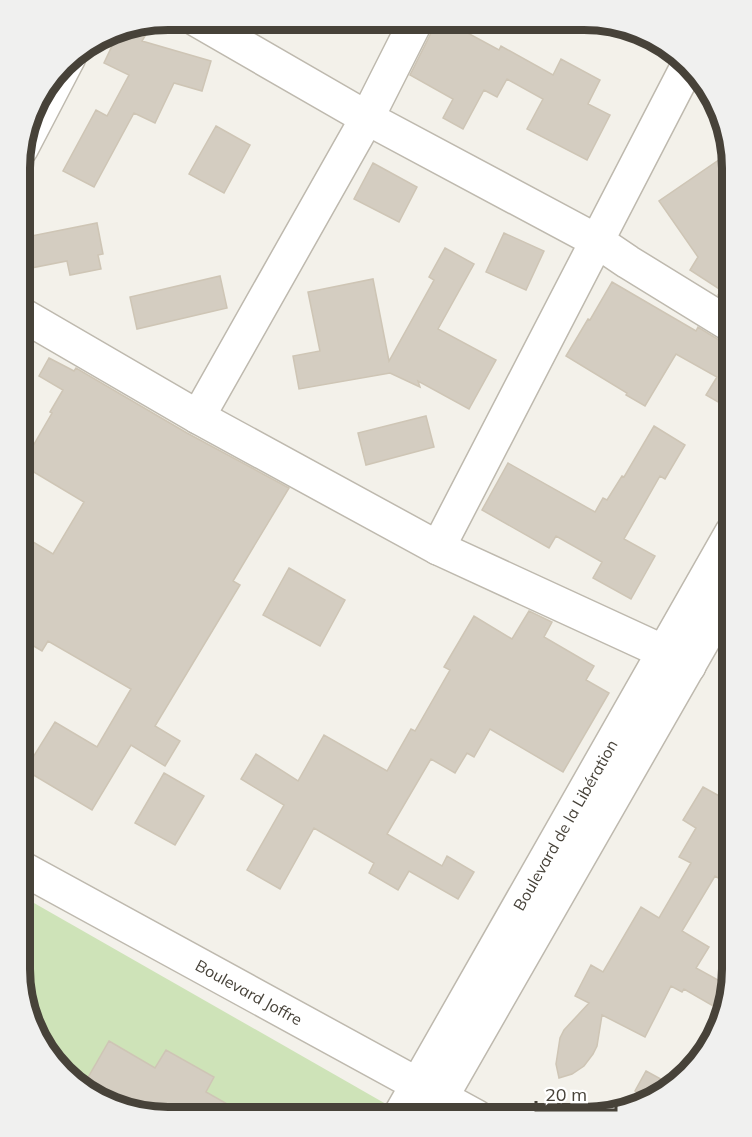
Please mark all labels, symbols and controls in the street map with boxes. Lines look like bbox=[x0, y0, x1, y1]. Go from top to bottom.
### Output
street label: Boulevard de la Libération bbox=[509, 736, 622, 914]
street label: Boulevard Joffre bbox=[192, 955, 306, 1029]
scale bar bbox=[536, 1074, 616, 1112]
text: 20 m bbox=[545, 1083, 587, 1106]

